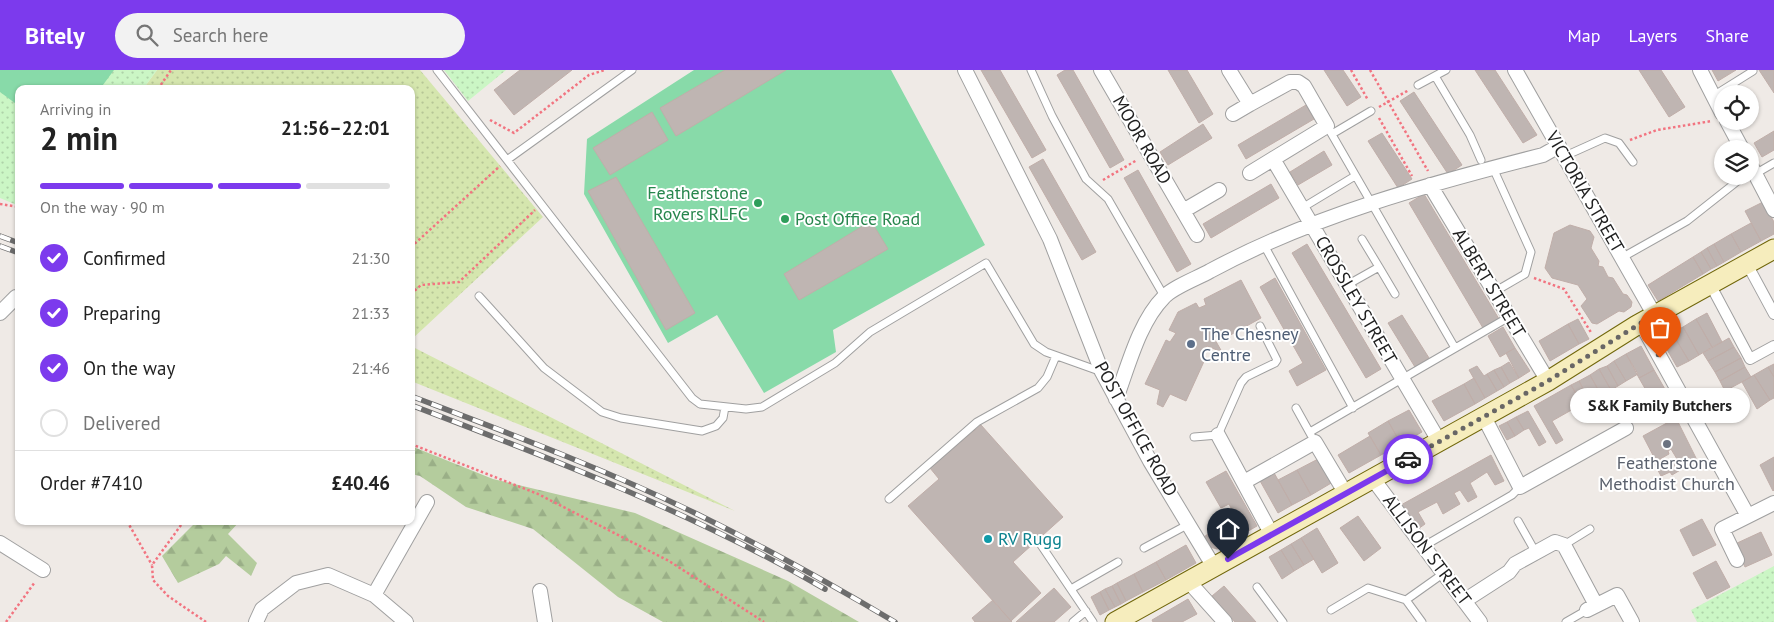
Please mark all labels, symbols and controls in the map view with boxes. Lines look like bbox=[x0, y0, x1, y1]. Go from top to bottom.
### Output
search box bbox=[115, 13, 465, 58]
text: Bitely bbox=[25, 20, 85, 51]
icon: search bbox=[133, 21, 161, 49]
text: Search here bbox=[173, 23, 268, 47]
text: Map bbox=[1568, 24, 1600, 47]
text: Layers bbox=[1628, 24, 1677, 47]
text: Share bbox=[1705, 24, 1749, 47]
map controls bbox=[1714, 85, 1759, 185]
button: locate bbox=[1714, 85, 1759, 130]
street label: MOOR ROAD bbox=[1108, 91, 1177, 188]
text: Arriving in bbox=[40, 99, 111, 119]
text: 21:56–22:01 bbox=[281, 116, 390, 140]
text: 2 min bbox=[40, 117, 118, 159]
street label: VICTORIA STREET bbox=[1541, 126, 1630, 257]
button: layers bbox=[1714, 140, 1759, 185]
place label: Featherstone Rovers RLFC bbox=[647, 181, 748, 225]
text: On the way · 90 m bbox=[40, 197, 165, 217]
marker: Featherstone Rovers RLFC bbox=[752, 197, 764, 209]
place label: Post Office Road bbox=[795, 207, 920, 230]
marker: Post Office Road bbox=[779, 213, 791, 225]
street label: ALBERT STREET bbox=[1448, 224, 1531, 341]
street label: CROSSLEY STREET bbox=[1310, 231, 1403, 368]
icon: check bbox=[40, 244, 68, 272]
text: Confirmed bbox=[83, 246, 166, 270]
text: 21:30 bbox=[352, 248, 390, 268]
icon: check bbox=[40, 299, 68, 327]
text: Preparing bbox=[83, 301, 161, 325]
text: 21:33 bbox=[352, 303, 390, 323]
pin bbox=[1639, 307, 1681, 358]
icon: bag bbox=[1646, 314, 1674, 342]
place label: The Chesney Centre bbox=[1201, 322, 1299, 366]
marker: The Chesney Centre bbox=[1185, 338, 1197, 350]
icon: check bbox=[40, 354, 68, 382]
text: On the way bbox=[83, 356, 175, 380]
street label: POST OFFICE ROAD bbox=[1090, 357, 1183, 500]
text: 21:46 bbox=[352, 358, 390, 378]
callout: S&K Family Butchers bbox=[1570, 388, 1750, 423]
text: S&K Family Butchers bbox=[1588, 395, 1732, 415]
text: Delivered bbox=[83, 411, 161, 435]
courier bbox=[1383, 434, 1433, 484]
marker: Featherstone Methodist Church bbox=[1661, 438, 1673, 450]
icon: car bbox=[1394, 445, 1422, 473]
place label: Featherstone Methodist Church bbox=[1599, 451, 1735, 495]
text: Order #7410 bbox=[40, 471, 143, 495]
text: £40.46 bbox=[331, 471, 390, 495]
street label: ALLISON STREET bbox=[1378, 490, 1477, 610]
pin bbox=[1207, 508, 1249, 559]
icon: home bbox=[1214, 515, 1242, 543]
place label: RV Rugg bbox=[998, 527, 1062, 550]
marker: RV Rugg bbox=[982, 533, 994, 545]

